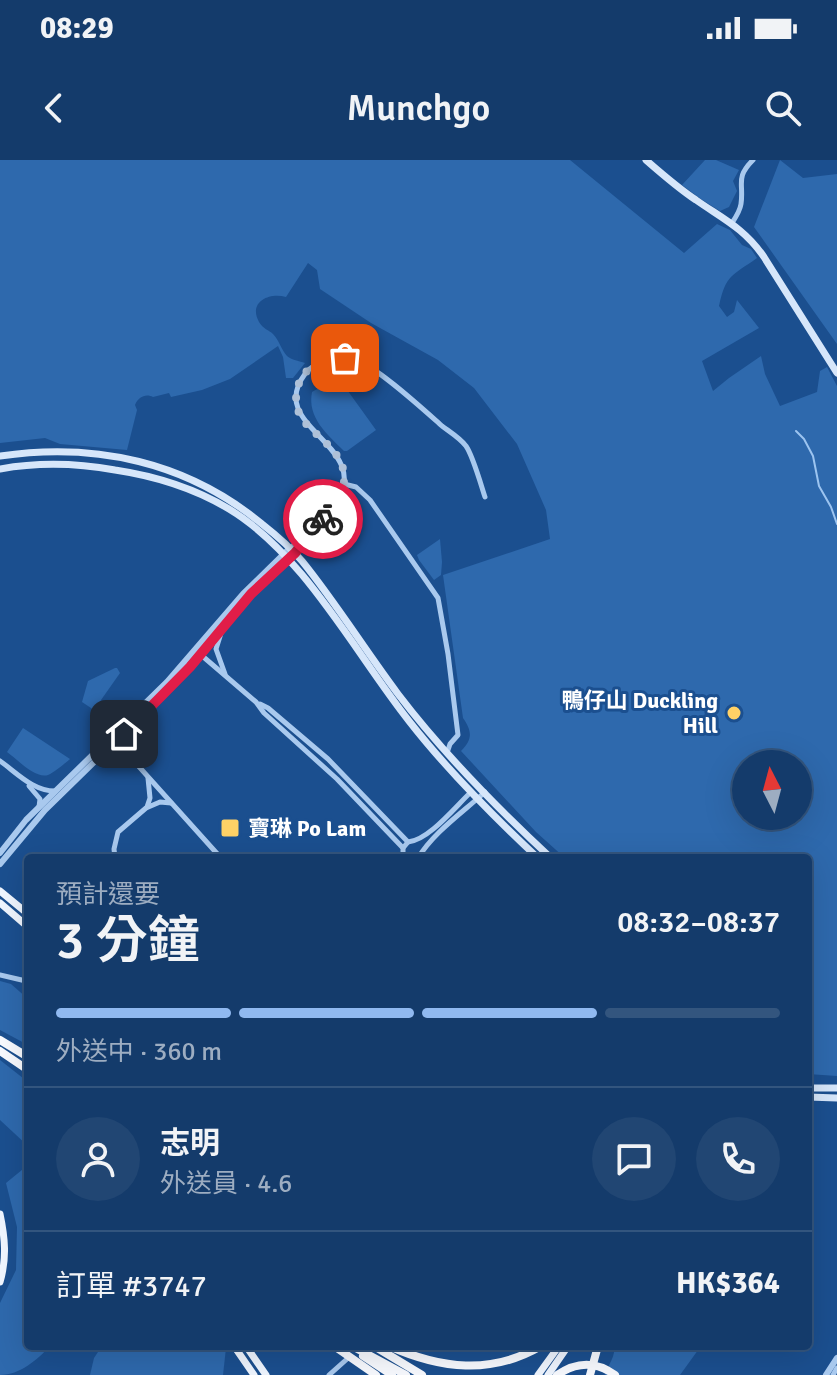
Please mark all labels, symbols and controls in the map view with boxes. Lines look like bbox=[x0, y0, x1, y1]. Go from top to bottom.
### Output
text: 08:29 bbox=[40, 10, 114, 47]
icon: back bbox=[32, 86, 76, 130]
text: Munchgo bbox=[347, 86, 490, 131]
icon: search bbox=[761, 86, 805, 130]
pin bbox=[311, 324, 379, 392]
icon: bag bbox=[323, 336, 367, 380]
courier bbox=[283, 479, 363, 559]
icon: bike bbox=[301, 497, 345, 541]
place label: 鴨仔山 Duckling Hill bbox=[562, 687, 718, 739]
pin bbox=[90, 700, 158, 768]
marker: 鴨仔山 Duckling Hill bbox=[725, 704, 743, 722]
icon: home bbox=[102, 712, 146, 756]
north arrow bbox=[732, 750, 812, 830]
map controls bbox=[732, 750, 812, 830]
place label: 寶琳 Po Lam bbox=[248, 815, 366, 842]
marker: 寶琳 Po Lam bbox=[219, 817, 241, 839]
text: 預計還要 bbox=[56, 879, 160, 911]
text: 08:32–08:37 bbox=[617, 904, 780, 941]
text: 3 分鐘 bbox=[56, 909, 200, 973]
text: 外送中 · 360 m bbox=[56, 1036, 222, 1068]
button: person bbox=[56, 1117, 140, 1201]
button: chat bbox=[592, 1117, 676, 1201]
button: phone bbox=[696, 1117, 780, 1201]
text: 志明 bbox=[160, 1125, 220, 1162]
text: 外送員 · 4.6 bbox=[160, 1168, 292, 1200]
text: HK$364 bbox=[676, 1265, 780, 1302]
text: 訂單 #3747 bbox=[56, 1268, 207, 1305]

